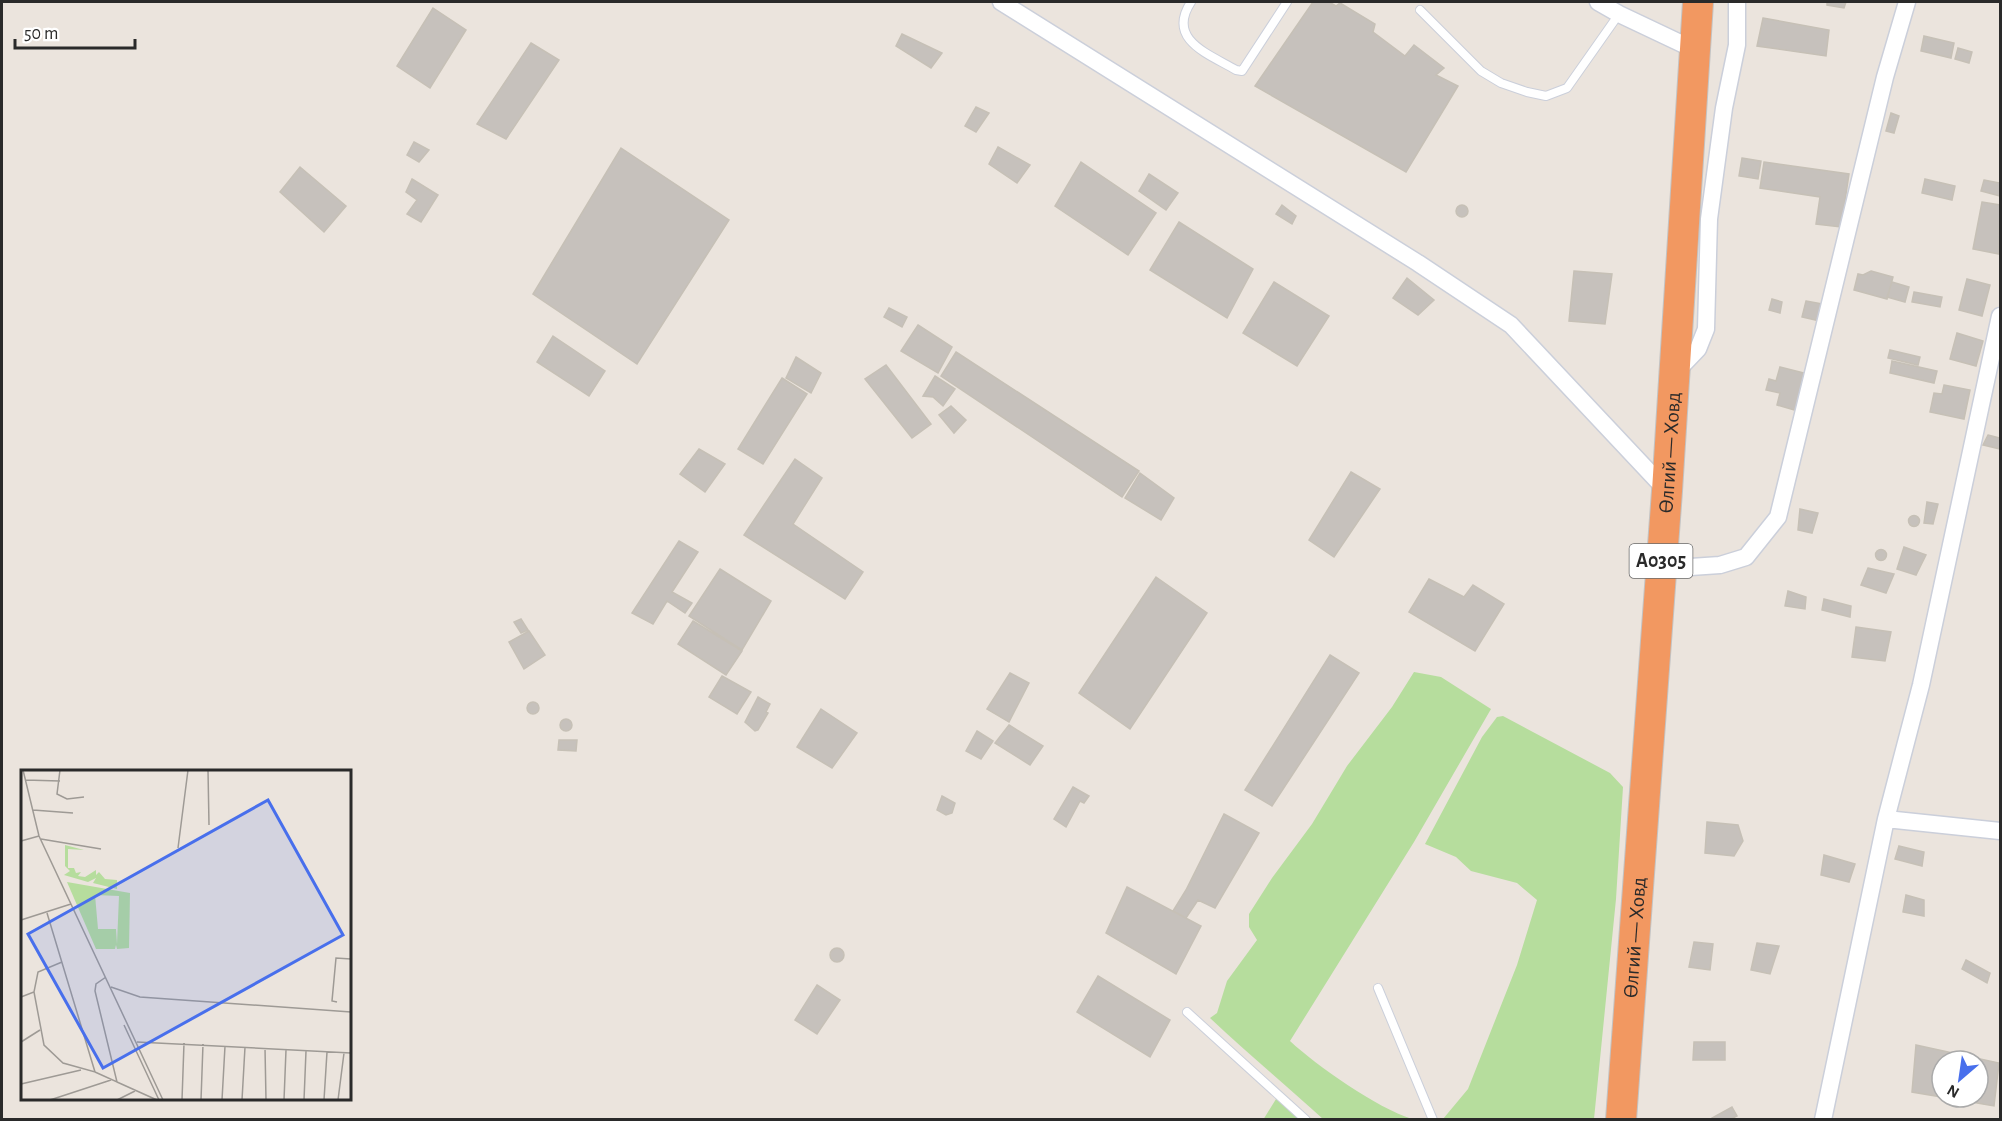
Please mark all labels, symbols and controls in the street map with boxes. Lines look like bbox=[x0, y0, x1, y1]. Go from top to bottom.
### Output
scale bar bbox=[15, 12, 135, 50]
text: 50 m bbox=[24, 25, 58, 43]
street label: Өлгий — Ховд bbox=[1655, 391, 1684, 514]
road number: A0305 bbox=[1630, 544, 1692, 578]
inset map bbox=[21, 770, 351, 1100]
street label: Өлгий — Ховд bbox=[1619, 876, 1649, 999]
north arrow bbox=[1930, 1049, 1990, 1109]
text: N bbox=[1944, 1082, 1962, 1101]

